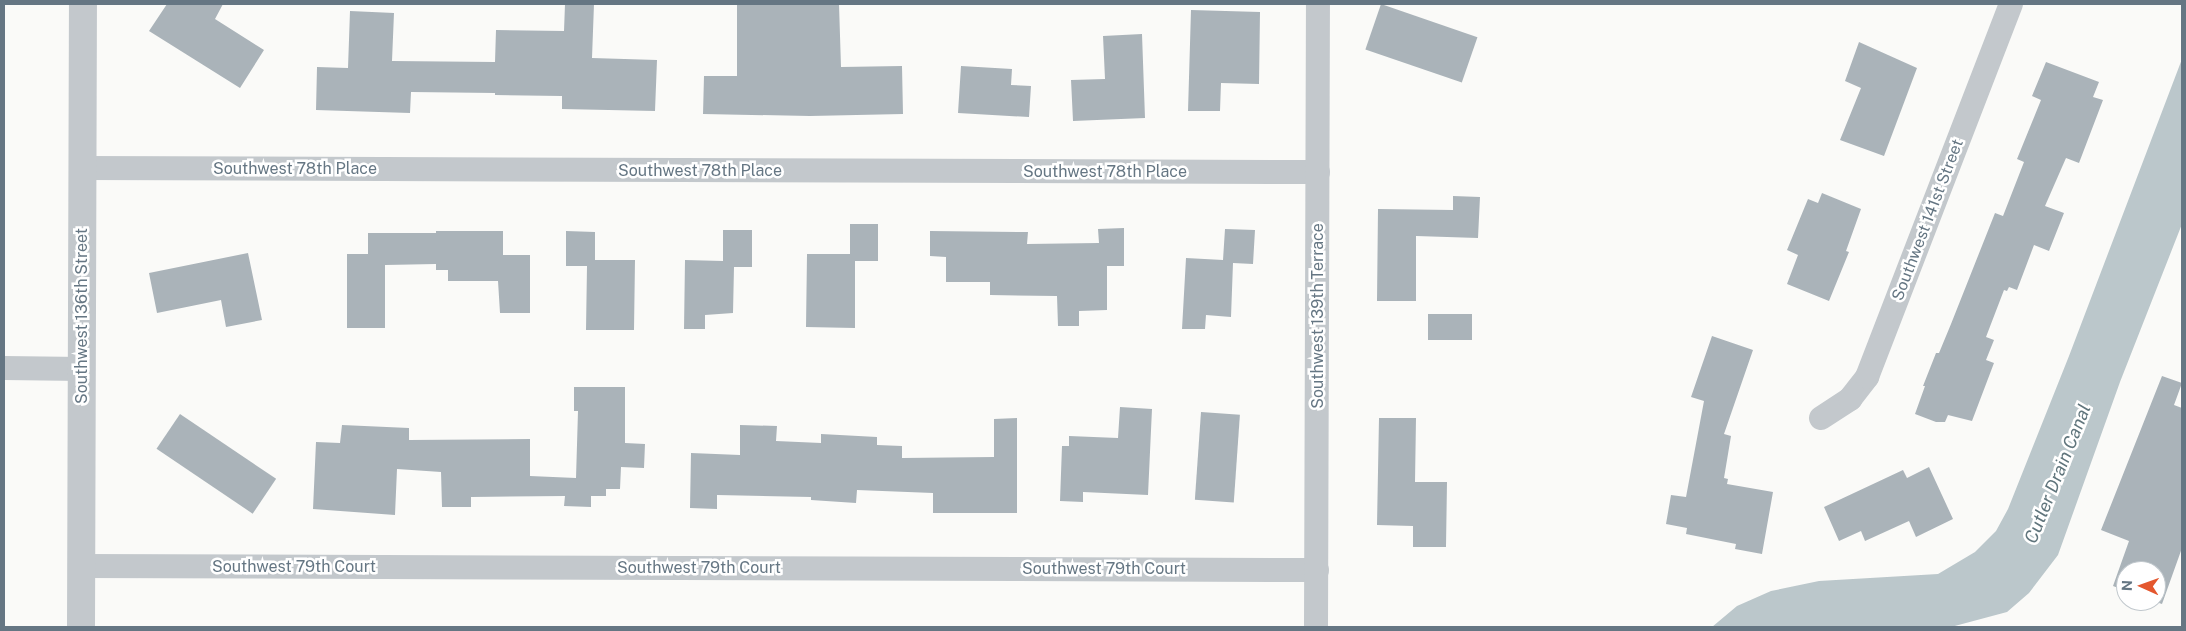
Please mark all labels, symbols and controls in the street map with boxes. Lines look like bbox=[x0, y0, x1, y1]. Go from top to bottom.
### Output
street label: Southwest 141st Street bbox=[1888, 137, 1968, 303]
street label: Southwest 78th Place bbox=[213, 159, 377, 179]
street label: Southwest 78th Place bbox=[618, 161, 782, 181]
street label: Southwest 78th Place bbox=[1023, 162, 1187, 182]
street label: Southwest 139th Terrace bbox=[1308, 223, 1328, 409]
street label: Southwest 136th Street bbox=[72, 228, 92, 404]
water label: Cutler Drain Canal bbox=[2020, 401, 2096, 547]
street label: Southwest 79th Court bbox=[212, 557, 376, 577]
street label: Southwest 79th Court bbox=[617, 558, 781, 578]
street label: Southwest 79th Court bbox=[1022, 559, 1186, 579]
north arrow bbox=[2116, 561, 2166, 611]
text: N bbox=[2119, 580, 2135, 591]

